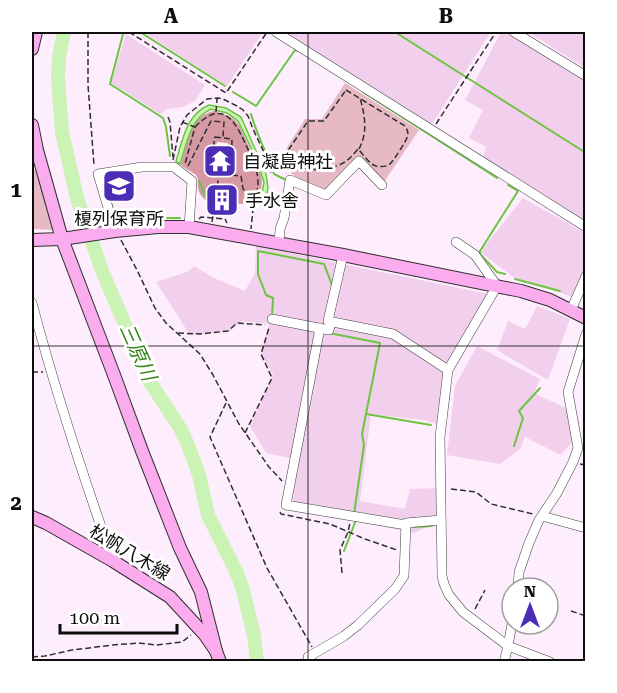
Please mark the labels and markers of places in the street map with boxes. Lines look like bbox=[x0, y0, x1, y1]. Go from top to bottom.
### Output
temple icon: 自凝島神社 bbox=[202, 143, 238, 179]
place label: 自凝島神社 bbox=[243, 151, 333, 172]
school or university icon: 榎列保育所 bbox=[101, 168, 137, 204]
building icon: 手水舎 bbox=[204, 182, 240, 218]
place label: 手水舎 bbox=[245, 190, 299, 211]
place label: 榎列保育所 bbox=[74, 208, 164, 229]

